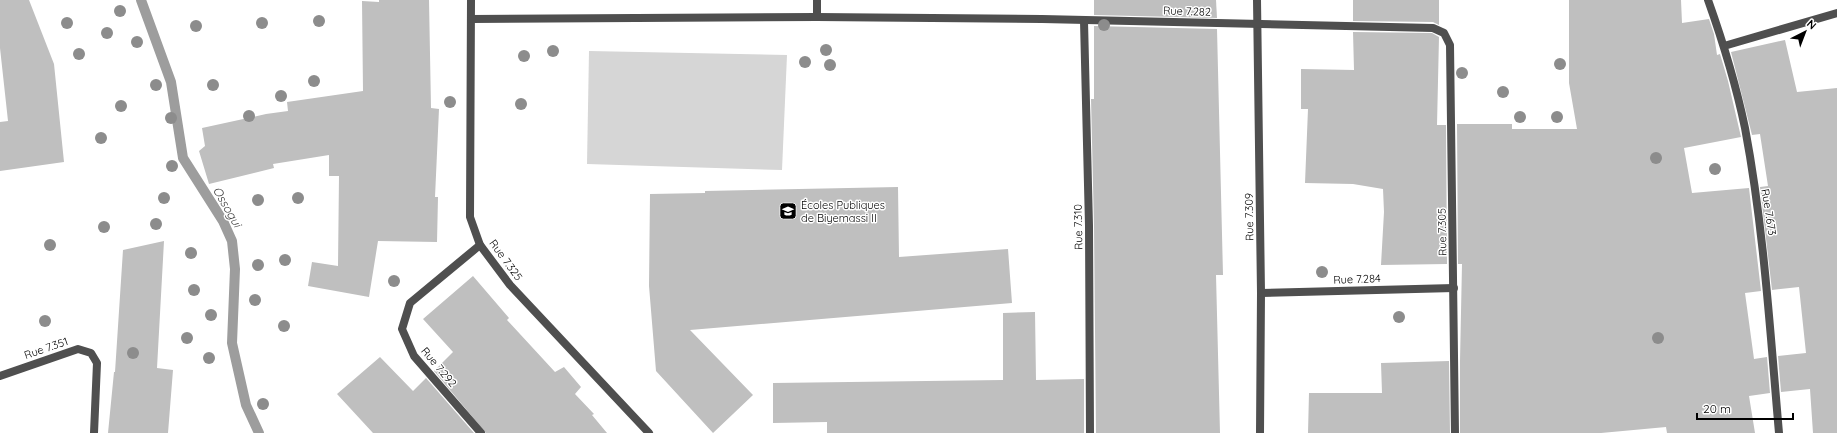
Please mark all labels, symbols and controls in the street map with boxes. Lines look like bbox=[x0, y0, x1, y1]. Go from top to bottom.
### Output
street label: Rue 7.282 bbox=[1163, 3, 1211, 19]
north arrow bbox=[1785, 12, 1825, 52]
text: N bbox=[1804, 17, 1819, 32]
water label: Ossogui bbox=[210, 184, 246, 231]
street label: Rue 7.673 bbox=[1758, 188, 1780, 237]
street label: Rue 7.309 bbox=[1242, 193, 1256, 241]
place label: Écoles Publiques de Biyemassi II bbox=[801, 198, 885, 225]
school or university icon: Écoles Publiques de Biyemassi II bbox=[778, 201, 798, 221]
street label: Rue 7.310 bbox=[1071, 204, 1085, 250]
street label: Rue 7.305 bbox=[1435, 208, 1449, 256]
street label: Rue 7.325 bbox=[486, 237, 526, 283]
street label: Rue 7.284 bbox=[1333, 271, 1381, 287]
street label: Rue 7.351 bbox=[22, 334, 70, 362]
street label: Rue 7.292 bbox=[418, 344, 460, 390]
scale bar bbox=[1697, 395, 1793, 421]
text: 20 m bbox=[1703, 401, 1731, 416]

